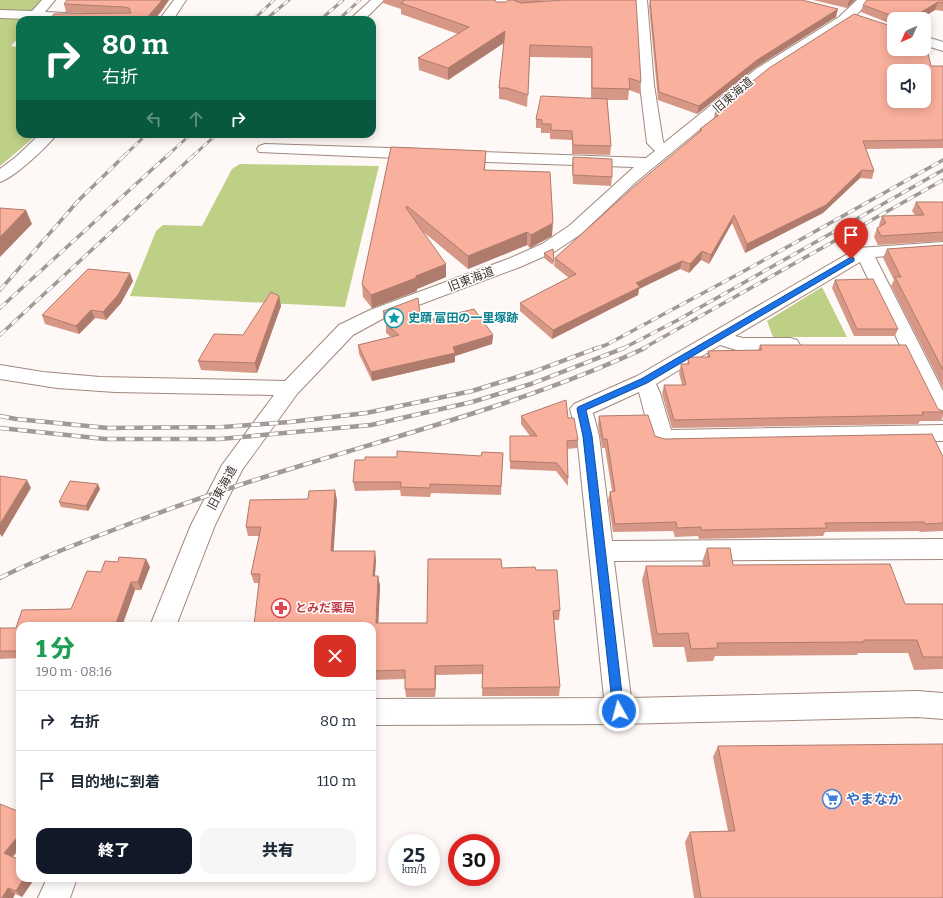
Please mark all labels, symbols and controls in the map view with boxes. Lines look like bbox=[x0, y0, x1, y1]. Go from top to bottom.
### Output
north arrow bbox=[887, 12, 931, 56]
map controls bbox=[887, 12, 931, 108]
text: 80 m bbox=[102, 28, 168, 61]
icon: right bbox=[36, 32, 88, 84]
button: sound bbox=[887, 64, 931, 108]
text: 右折 bbox=[102, 66, 138, 88]
street label: 旧東海道 bbox=[710, 74, 756, 116]
icon: left bbox=[143, 108, 165, 130]
icon: ahead bbox=[185, 108, 207, 130]
icon: right bbox=[227, 108, 249, 130]
pin bbox=[834, 218, 868, 259]
icon: arrive bbox=[840, 224, 862, 246]
street label: 旧東海道 bbox=[446, 264, 496, 294]
place icon: 史蹟 富田の一里塚跡 bbox=[383, 307, 405, 329]
place label: 史蹟 富田の一里塚跡 bbox=[408, 311, 518, 325]
street label: 旧東海道 bbox=[205, 464, 239, 512]
pharmacy icon: とみだ薬局 bbox=[270, 597, 292, 619]
place label: とみだ薬局 bbox=[295, 601, 355, 615]
text: 1 分 bbox=[36, 635, 75, 663]
button: close bbox=[314, 635, 356, 677]
text: 190 m · 08:16 bbox=[36, 664, 112, 679]
position arrow bbox=[598, 690, 640, 732]
icon: right bbox=[36, 710, 58, 732]
text: 80 m bbox=[320, 712, 356, 730]
text: 右折 bbox=[70, 713, 100, 731]
icon: arrive bbox=[36, 770, 58, 792]
text: 110 m bbox=[317, 772, 356, 790]
text: 目的地に到着 bbox=[70, 773, 160, 791]
supermarket icon: やまなか bbox=[821, 788, 843, 810]
place label: やまなか bbox=[846, 791, 902, 808]
button: 終了 bbox=[36, 828, 192, 874]
button: 共有 bbox=[200, 828, 356, 874]
speed limit sign: 30 bbox=[448, 834, 500, 886]
text: 25 bbox=[403, 843, 425, 867]
text: km/h bbox=[402, 864, 426, 876]

